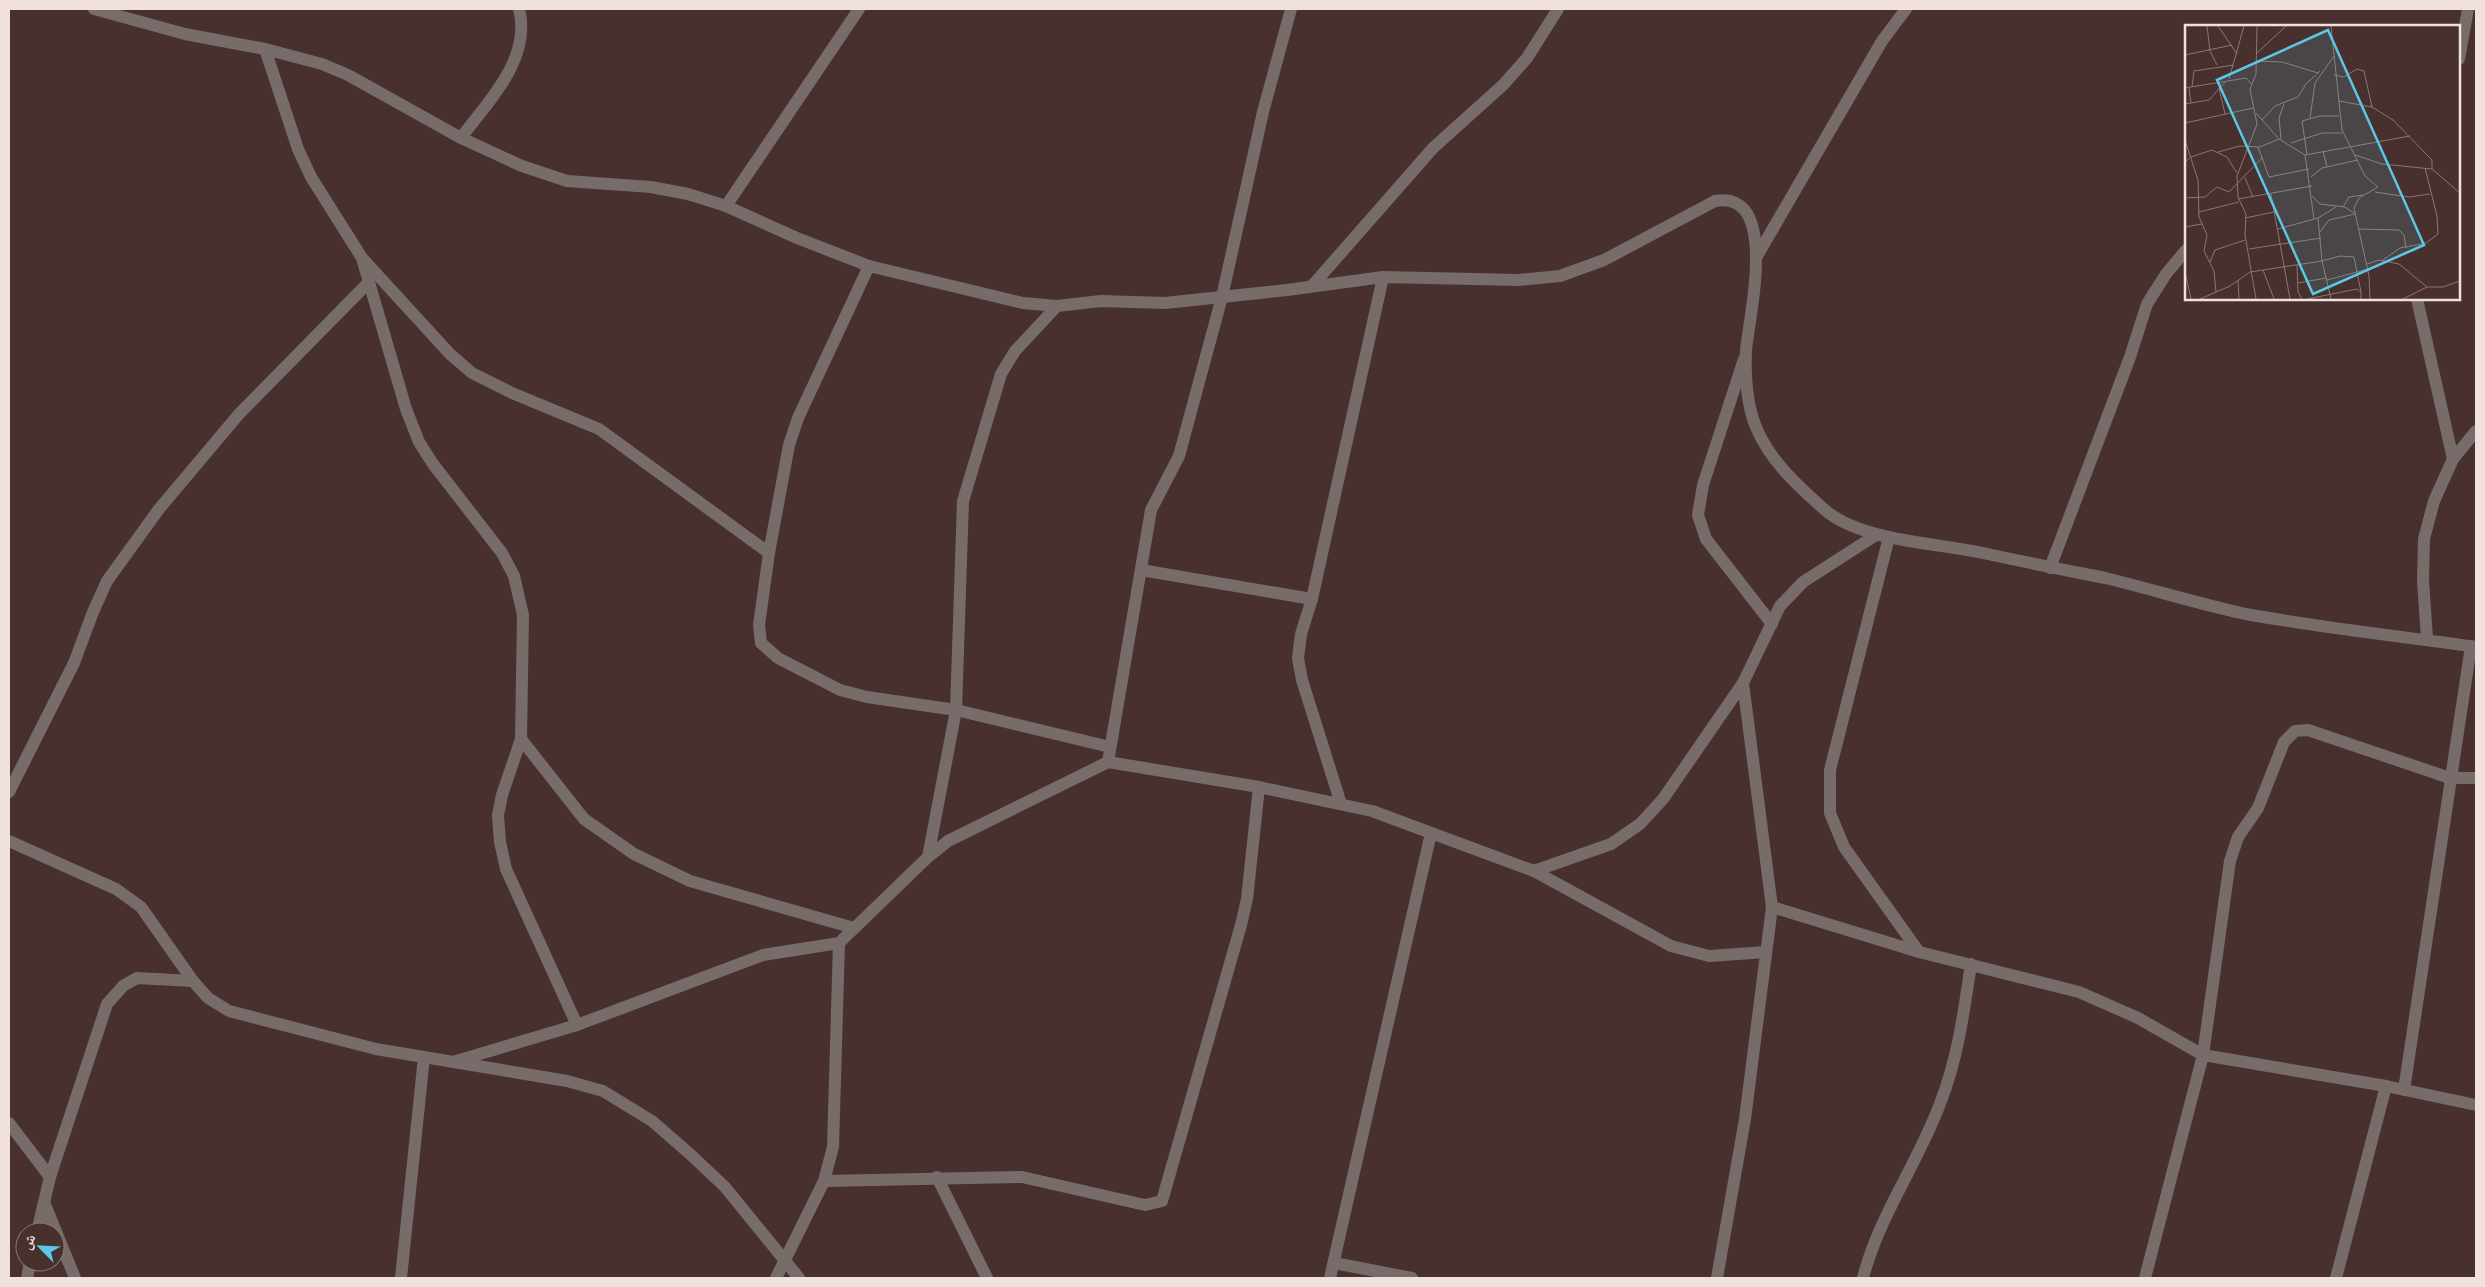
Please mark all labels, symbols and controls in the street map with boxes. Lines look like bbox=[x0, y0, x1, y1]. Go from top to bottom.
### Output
inset map bbox=[2185, 25, 2460, 300]
north arrow bbox=[15, 1222, 65, 1272]
text: ش bbox=[18, 1232, 39, 1252]

